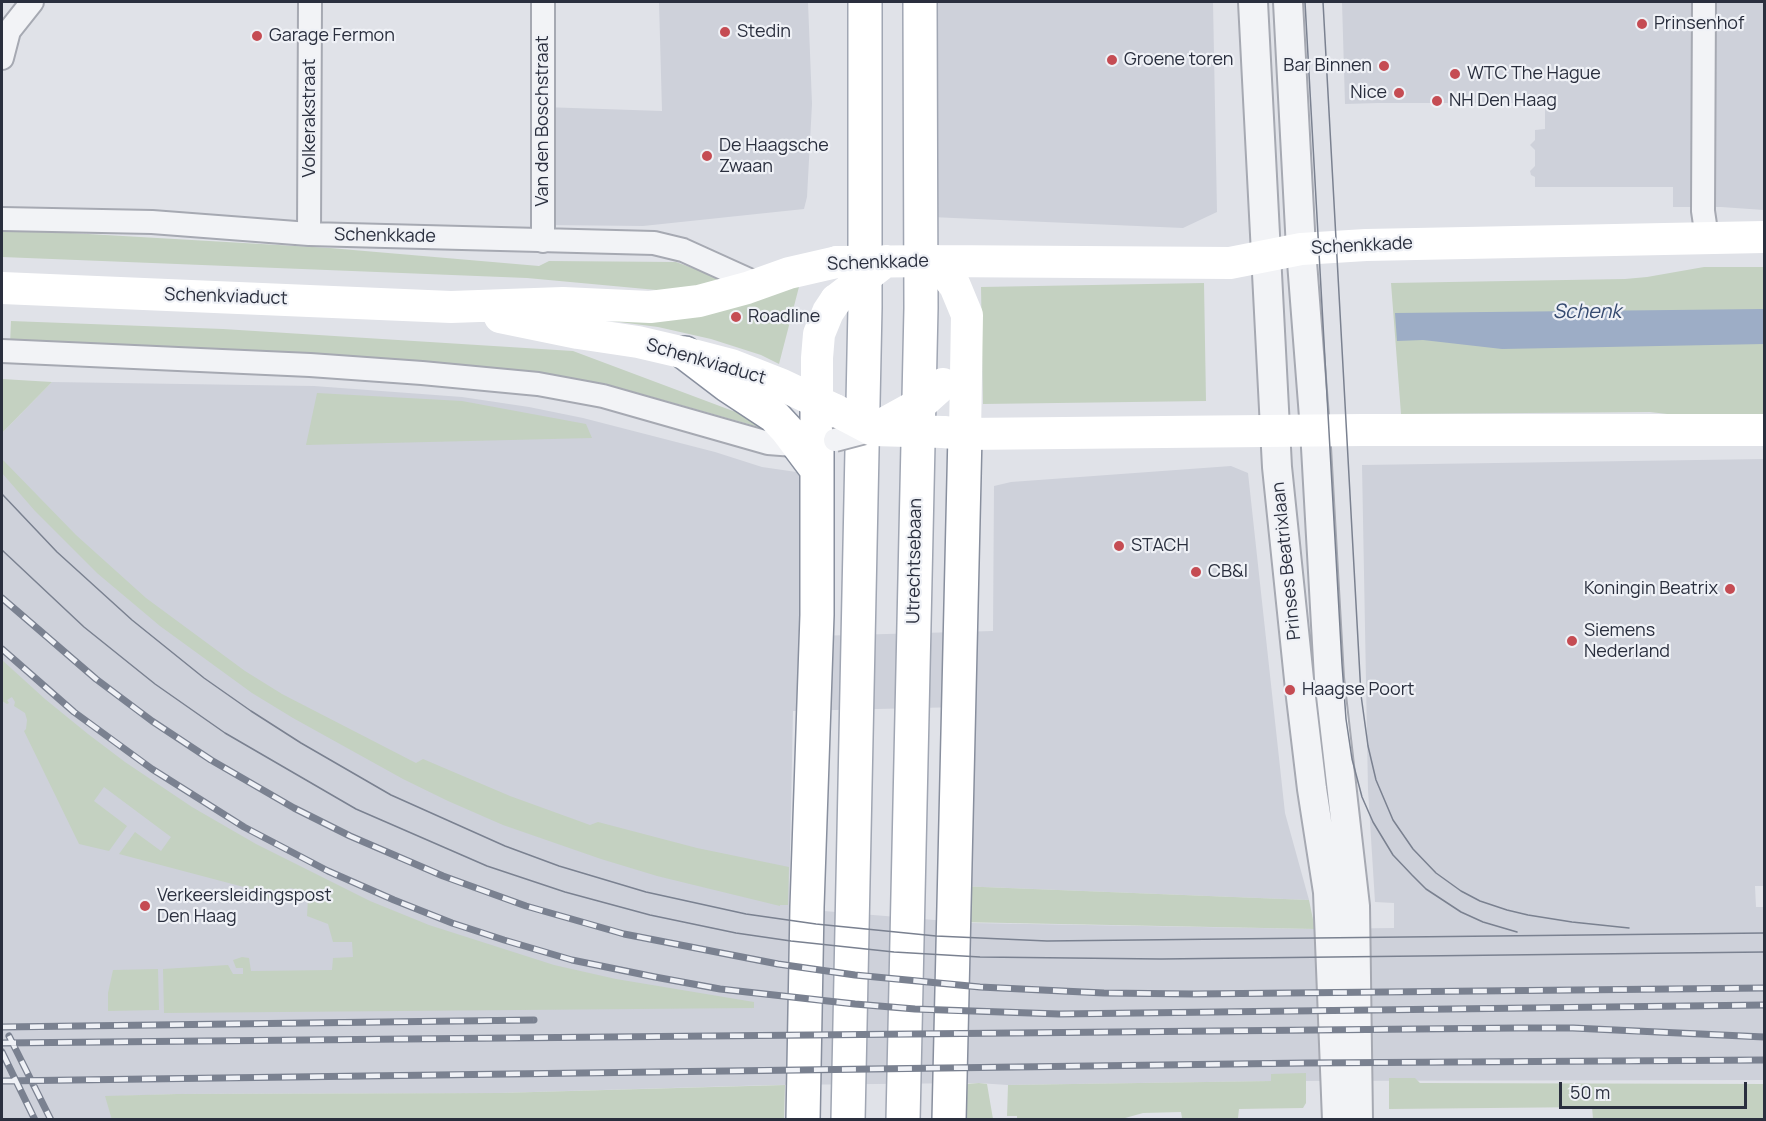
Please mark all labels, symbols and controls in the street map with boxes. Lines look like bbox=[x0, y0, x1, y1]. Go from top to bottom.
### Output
place label: Prinsenhof bbox=[1654, 13, 1744, 35]
marker: Prinsenhof bbox=[1635, 17, 1649, 31]
place label: Stedin bbox=[737, 21, 791, 43]
place label: Garage Fermon bbox=[269, 25, 395, 47]
marker: Stedin bbox=[718, 25, 732, 39]
marker: Garage Fermon bbox=[250, 29, 264, 43]
street label: Van den Boschstraat bbox=[532, 35, 554, 207]
place label: Groene toren bbox=[1124, 49, 1233, 71]
marker: Groene toren bbox=[1105, 53, 1119, 67]
place label: Bar Binnen bbox=[1283, 55, 1372, 77]
street label: Volkerakstraat bbox=[299, 59, 321, 177]
marker: Bar Binnen bbox=[1377, 59, 1391, 73]
place label: WTC The Hague bbox=[1467, 63, 1601, 85]
marker: WTC The Hague bbox=[1448, 67, 1462, 81]
place label: Nice bbox=[1350, 82, 1387, 104]
marker: Nice bbox=[1392, 86, 1406, 100]
place label: NH Den Haag bbox=[1449, 90, 1557, 112]
marker: NH Den Haag bbox=[1430, 94, 1444, 108]
place label: De Haagsche Zwaan bbox=[719, 135, 829, 178]
marker: De Haagsche Zwaan bbox=[700, 149, 714, 163]
street label: Schenkkade bbox=[334, 224, 436, 248]
street label: Schenkkade bbox=[1311, 233, 1413, 259]
street label: Schenkkade bbox=[827, 250, 929, 276]
street label: Schenkviaduct bbox=[164, 284, 288, 310]
water label: Schenk bbox=[1553, 300, 1621, 324]
place label: Roadline bbox=[748, 306, 820, 328]
marker: Roadline bbox=[729, 310, 743, 324]
street label: Schenkviaduct bbox=[644, 335, 768, 389]
street label: Prinses Beatrixlaan bbox=[1268, 481, 1306, 641]
street label: Utrechtsebaan bbox=[903, 498, 927, 624]
place label: STACH bbox=[1131, 535, 1189, 557]
marker: STACH bbox=[1112, 539, 1126, 553]
place label: CB&I bbox=[1208, 561, 1248, 583]
marker: CB&I bbox=[1189, 565, 1203, 579]
place label: Koningin Beatrix bbox=[1584, 578, 1718, 600]
marker: Koningin Beatrix bbox=[1723, 582, 1737, 596]
place label: Siemens Nederland bbox=[1584, 620, 1670, 662]
marker: Siemens Nederland bbox=[1565, 634, 1579, 648]
place label: Haagse Poort bbox=[1302, 679, 1414, 701]
marker: Haagse Poort bbox=[1283, 683, 1297, 697]
place label: Verkeersleidingspost Den Haag bbox=[157, 885, 332, 928]
marker: Verkeersleidingspost Den Haag bbox=[138, 899, 152, 913]
scale bar bbox=[1562, 1070, 1750, 1108]
text: 50 m bbox=[1570, 1080, 1610, 1104]

